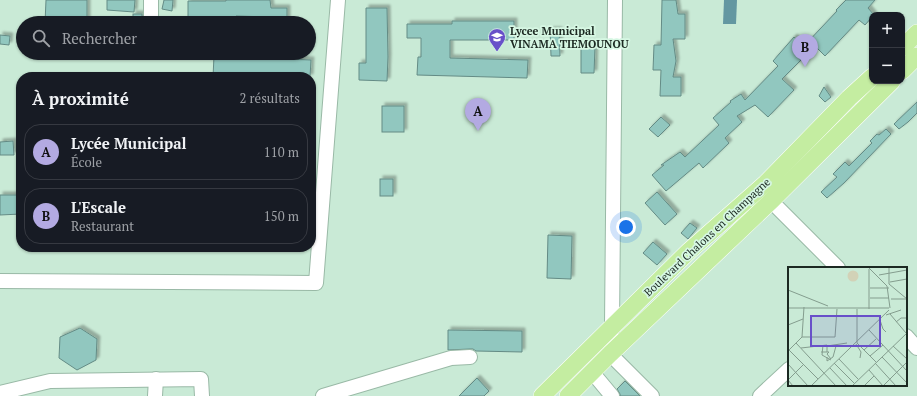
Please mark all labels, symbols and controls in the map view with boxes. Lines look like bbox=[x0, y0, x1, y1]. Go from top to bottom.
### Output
map controls bbox=[869, 12, 905, 84]
button: + bbox=[869, 12, 905, 48]
search box bbox=[16, 16, 316, 60]
place label: Lycee Municipal VINAMA TIEMOUNOU bbox=[510, 24, 629, 51]
icon: search bbox=[30, 27, 52, 49]
school or university icon: Lycee Municipal VINAMA TIEMOUNOU bbox=[487, 27, 507, 52]
text: Rechercher bbox=[62, 28, 137, 48]
pin: B bbox=[792, 34, 818, 67]
button: − bbox=[869, 48, 905, 84]
text: À proximité bbox=[32, 87, 129, 110]
text: 2 résultats bbox=[240, 89, 300, 107]
pin: A bbox=[465, 98, 491, 131]
text: Lycée Municipal bbox=[71, 133, 187, 153]
text: A bbox=[41, 143, 51, 161]
text: 110 m bbox=[264, 143, 299, 161]
text: École bbox=[71, 153, 102, 171]
street label: Boulevard Chalons en Champagne bbox=[641, 174, 773, 299]
text: L'Escale bbox=[71, 197, 126, 217]
text: B bbox=[42, 207, 50, 225]
text: 150 m bbox=[264, 207, 299, 225]
text: Restaurant bbox=[71, 217, 134, 235]
your location bbox=[616, 217, 636, 237]
inset map bbox=[788, 267, 907, 386]

